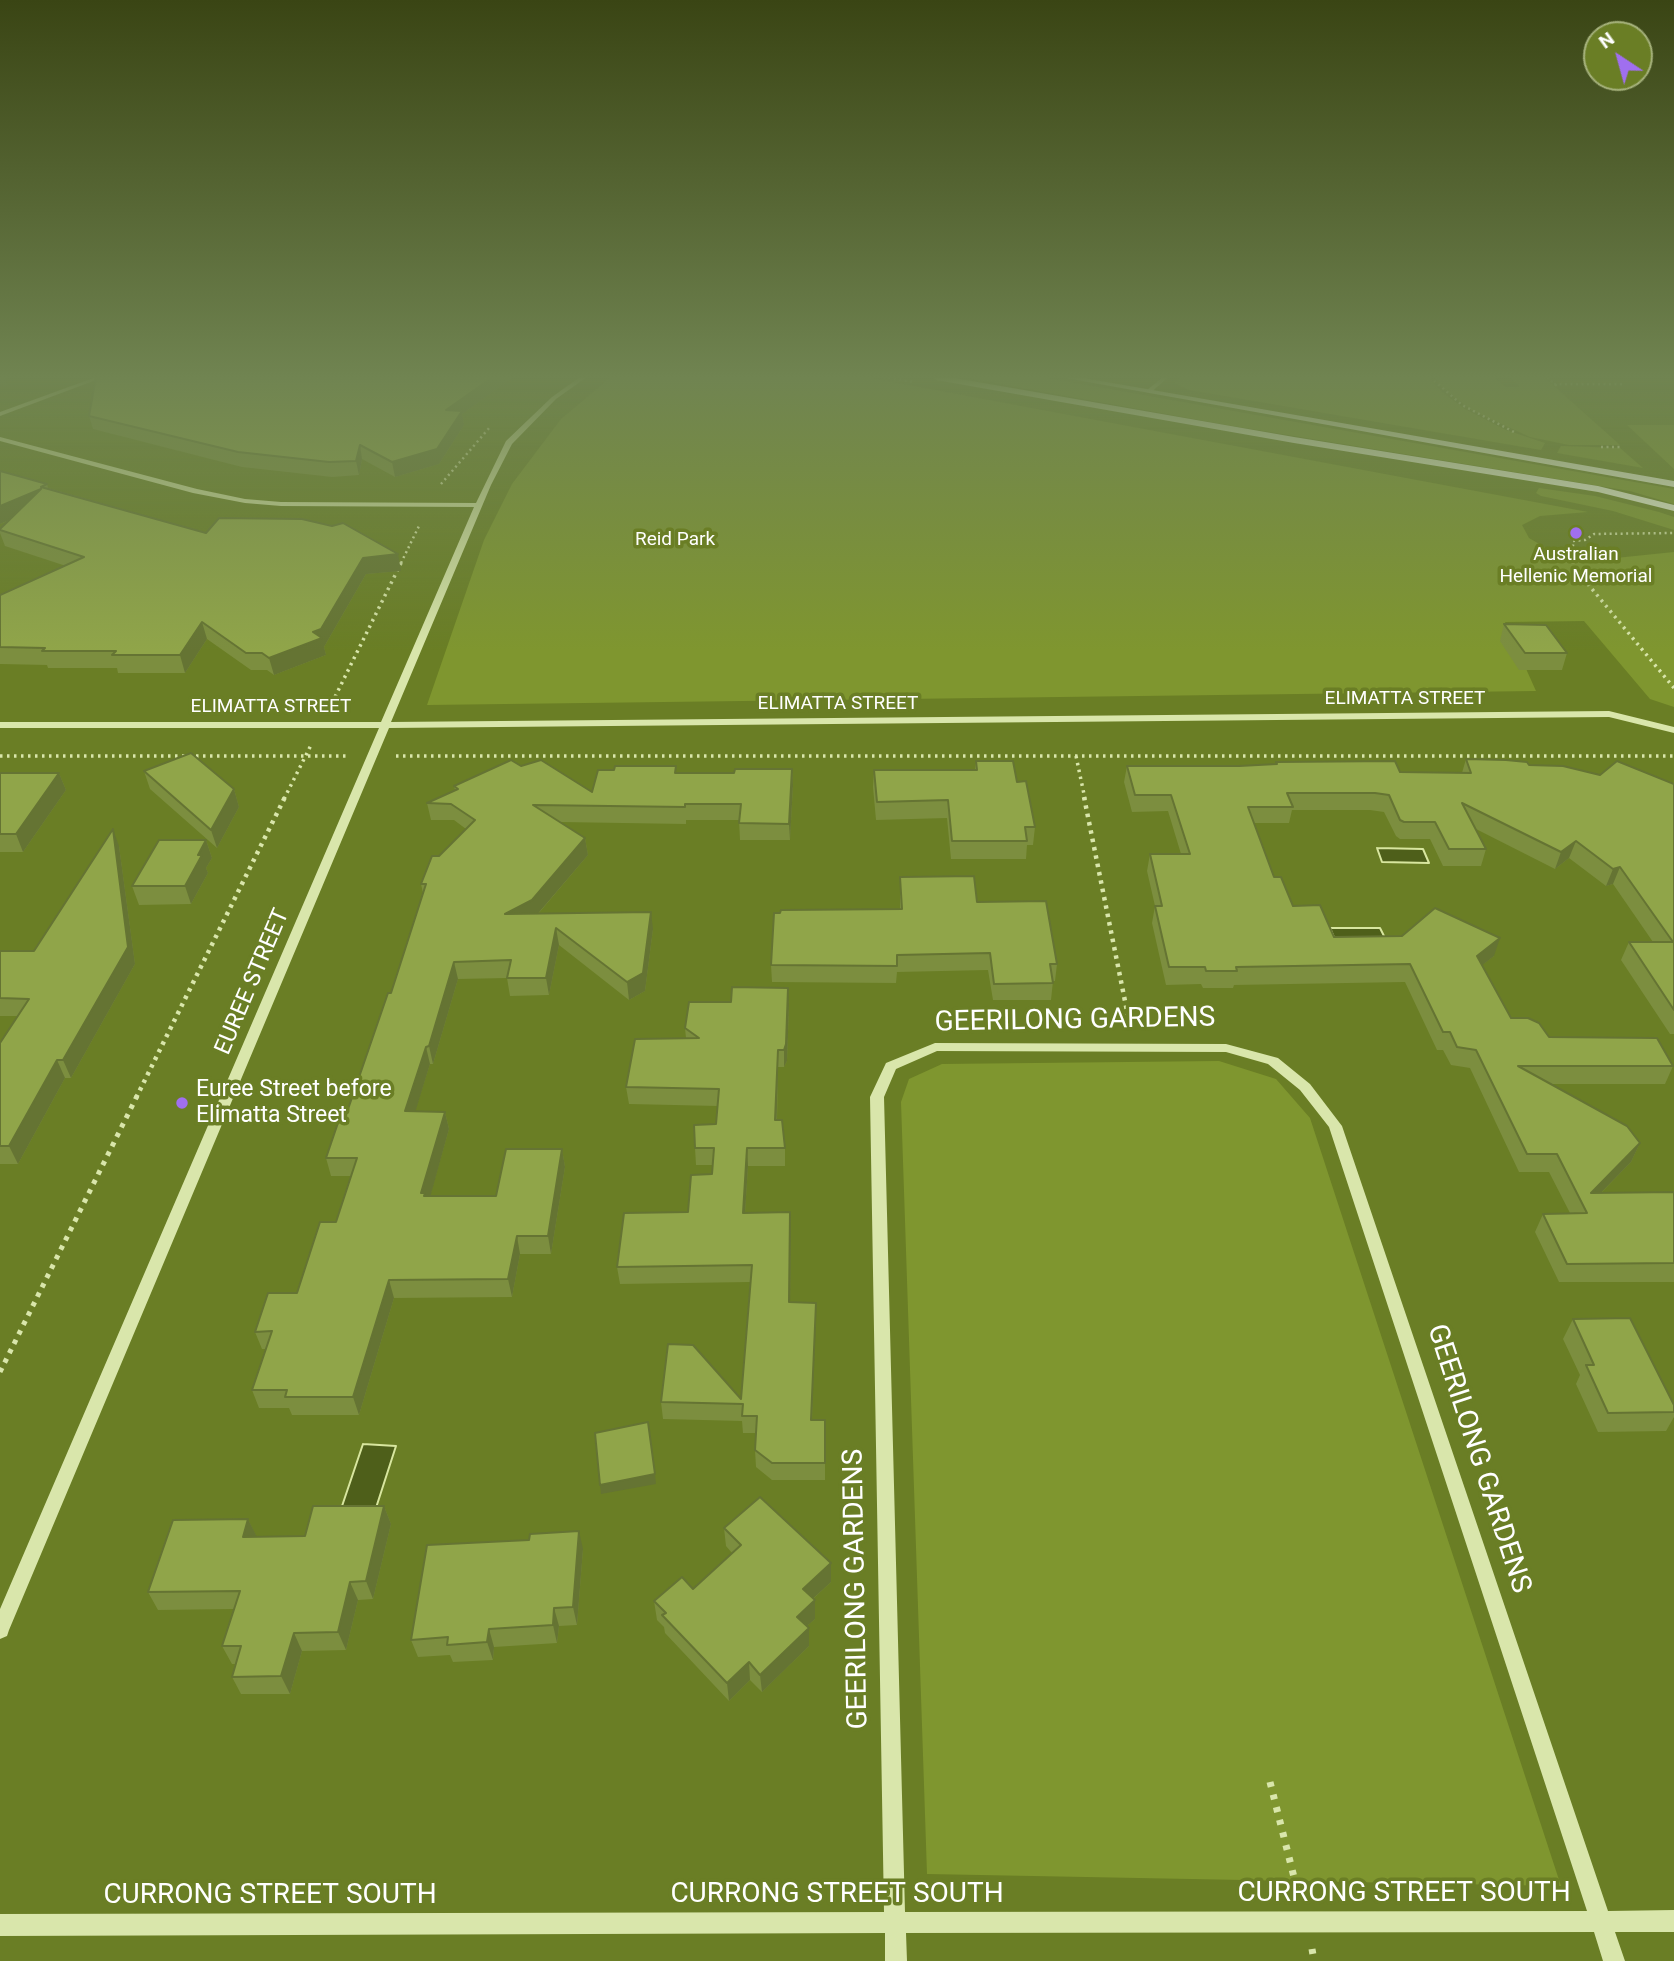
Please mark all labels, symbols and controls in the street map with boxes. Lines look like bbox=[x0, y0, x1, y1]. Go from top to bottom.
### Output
north arrow bbox=[1583, 21, 1653, 91]
text: N bbox=[1594, 27, 1619, 53]
marker: Australian Hellenic Memorial bbox=[1568, 525, 1584, 541]
park label: Reid Park bbox=[635, 529, 715, 551]
place label: Australian Hellenic Memorial bbox=[1500, 544, 1652, 588]
street label: ELIMATTA STREET bbox=[1325, 688, 1485, 710]
street label: ELIMATTA STREET bbox=[758, 693, 918, 715]
street label: ELIMATTA STREET bbox=[191, 696, 351, 718]
street label: EUREE STREET bbox=[210, 905, 296, 1059]
street label: GEERILONG GARDENS bbox=[934, 1002, 1216, 1040]
place label: Euree Street before Elimatta Street bbox=[196, 1076, 392, 1130]
marker: Euree Street before Elimatta Street bbox=[174, 1095, 190, 1111]
street label: GEERILONG GARDENS bbox=[1419, 1320, 1537, 1598]
street label: GEERILONG GARDENS bbox=[838, 1448, 876, 1730]
street label: CURRONG STREET SOUTH bbox=[1237, 1877, 1571, 1911]
street label: CURRONG STREET SOUTH bbox=[670, 1878, 1004, 1912]
street label: CURRONG STREET SOUTH bbox=[103, 1879, 437, 1913]

